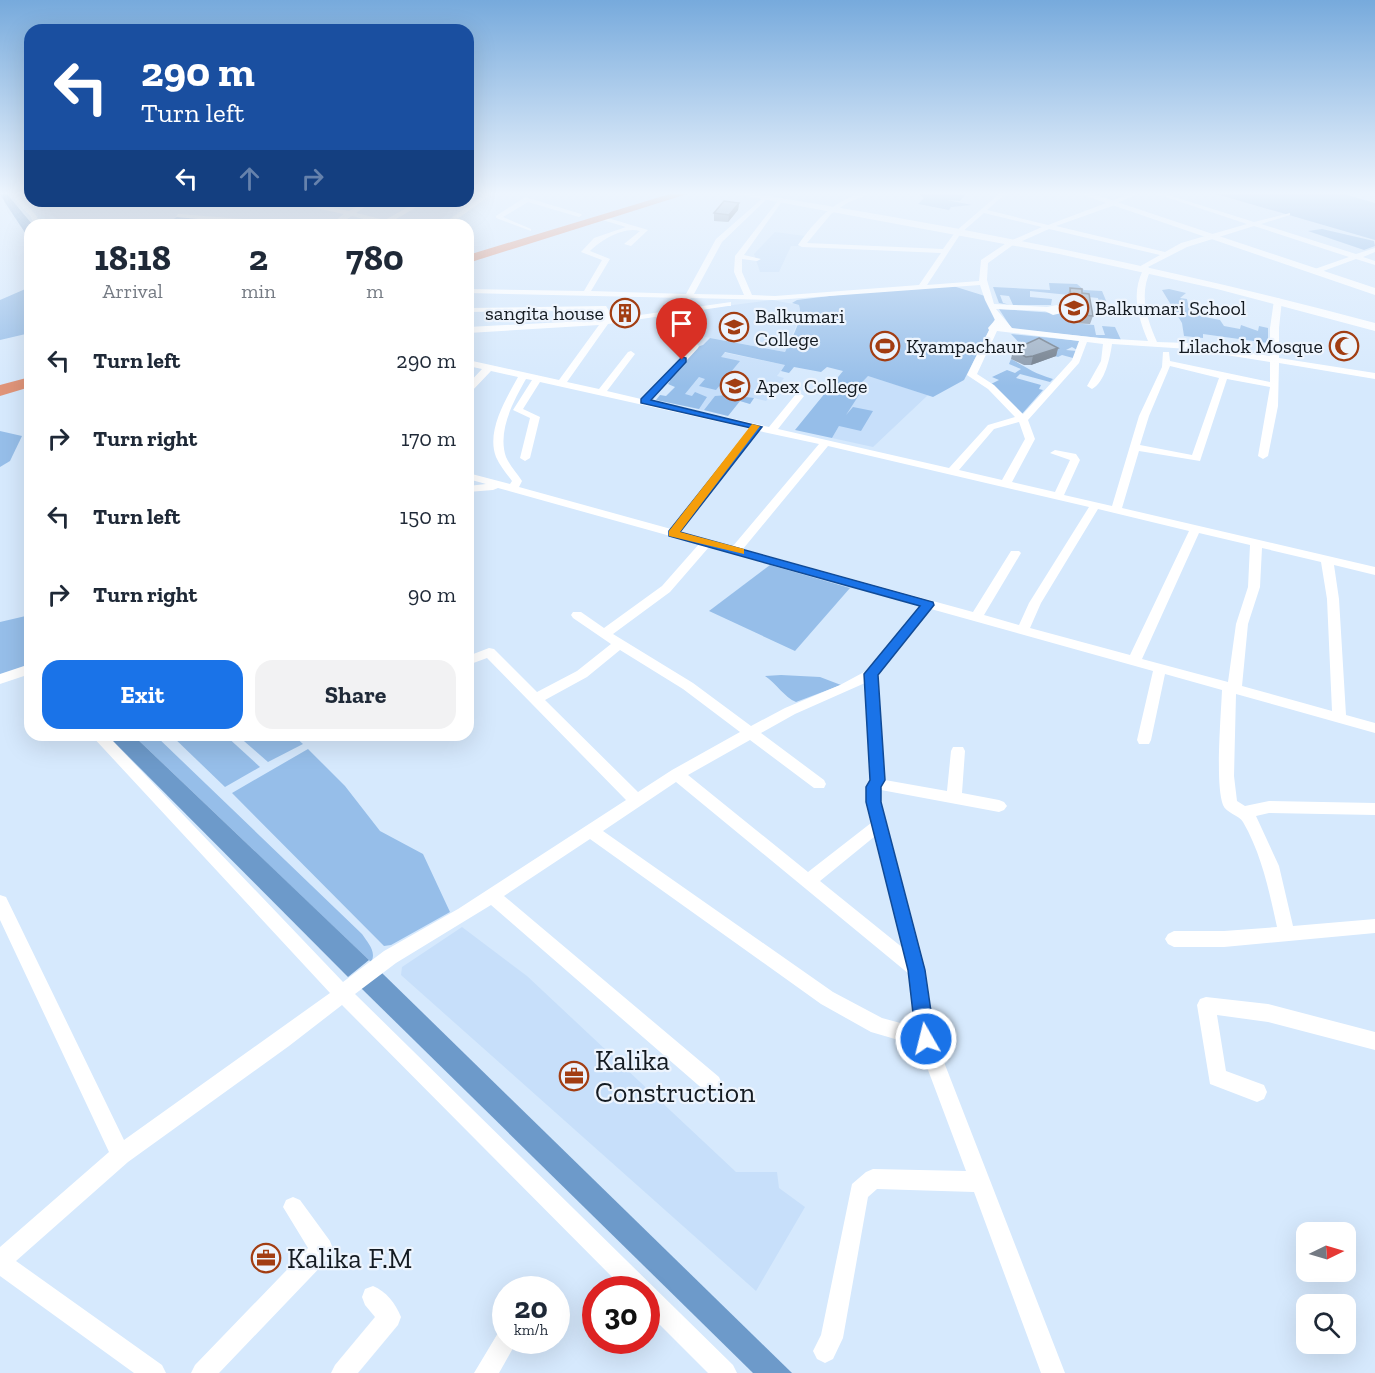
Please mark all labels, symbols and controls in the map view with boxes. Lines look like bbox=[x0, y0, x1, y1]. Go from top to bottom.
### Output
text: 290 m bbox=[141, 46, 255, 97]
icon: left bbox=[42, 48, 120, 126]
text: Turn left bbox=[141, 97, 244, 129]
icon: left bbox=[170, 162, 203, 195]
icon: ahead bbox=[233, 162, 266, 195]
icon: right bbox=[296, 162, 329, 195]
text: 18:18 bbox=[94, 236, 171, 279]
text: 2 bbox=[249, 236, 268, 279]
text: 780 bbox=[346, 236, 404, 279]
text: Arrival bbox=[103, 279, 163, 303]
text: min bbox=[241, 279, 276, 303]
text: m bbox=[366, 279, 383, 303]
school or university icon: Balkumari School bbox=[1058, 292, 1090, 324]
place label: Balkumari School bbox=[1095, 296, 1246, 320]
building icon: sangita house bbox=[609, 297, 641, 329]
pin bbox=[656, 298, 707, 360]
place label: sangita house bbox=[485, 301, 604, 325]
place label: Balkumari College bbox=[755, 304, 845, 351]
icon: arrive bbox=[665, 307, 698, 340]
school or university icon: Balkumari College bbox=[718, 311, 750, 343]
sports icon: Kyampachaur bbox=[869, 330, 901, 362]
mosque icon: Lilachok Mosque bbox=[1328, 330, 1360, 362]
place label: Kyampachaur bbox=[906, 334, 1025, 358]
place label: Lilachok Mosque bbox=[1178, 334, 1323, 358]
icon: left bbox=[42, 344, 75, 377]
text: Turn left bbox=[93, 347, 180, 374]
text: 290 m bbox=[396, 347, 456, 374]
school or university icon: Apex College bbox=[719, 370, 751, 402]
place label: Apex College bbox=[756, 374, 867, 398]
icon: right bbox=[42, 422, 75, 455]
text: Turn right bbox=[93, 425, 197, 452]
text: 170 m bbox=[401, 425, 456, 452]
icon: left bbox=[42, 500, 75, 533]
text: Turn left bbox=[93, 503, 180, 530]
text: 150 m bbox=[400, 503, 456, 530]
icon: right bbox=[42, 578, 75, 611]
text: Turn right bbox=[93, 581, 197, 608]
text: 90 m bbox=[408, 581, 456, 608]
button: Exit bbox=[42, 660, 243, 729]
button: Share bbox=[255, 660, 456, 729]
position arrow bbox=[894, 1007, 958, 1071]
place label: Kalika Construction bbox=[595, 1044, 755, 1109]
office icon: Kalika Construction bbox=[558, 1060, 590, 1092]
north arrow bbox=[1296, 1222, 1356, 1282]
map controls bbox=[1296, 1222, 1356, 1354]
office icon: Kalika F.M bbox=[250, 1242, 282, 1274]
place label: Kalika F.M bbox=[287, 1242, 413, 1275]
speed limit sign: 30 bbox=[582, 1276, 660, 1354]
text: 20 bbox=[514, 1290, 548, 1326]
button: search bbox=[1296, 1294, 1356, 1354]
text: km/h bbox=[514, 1321, 548, 1339]

